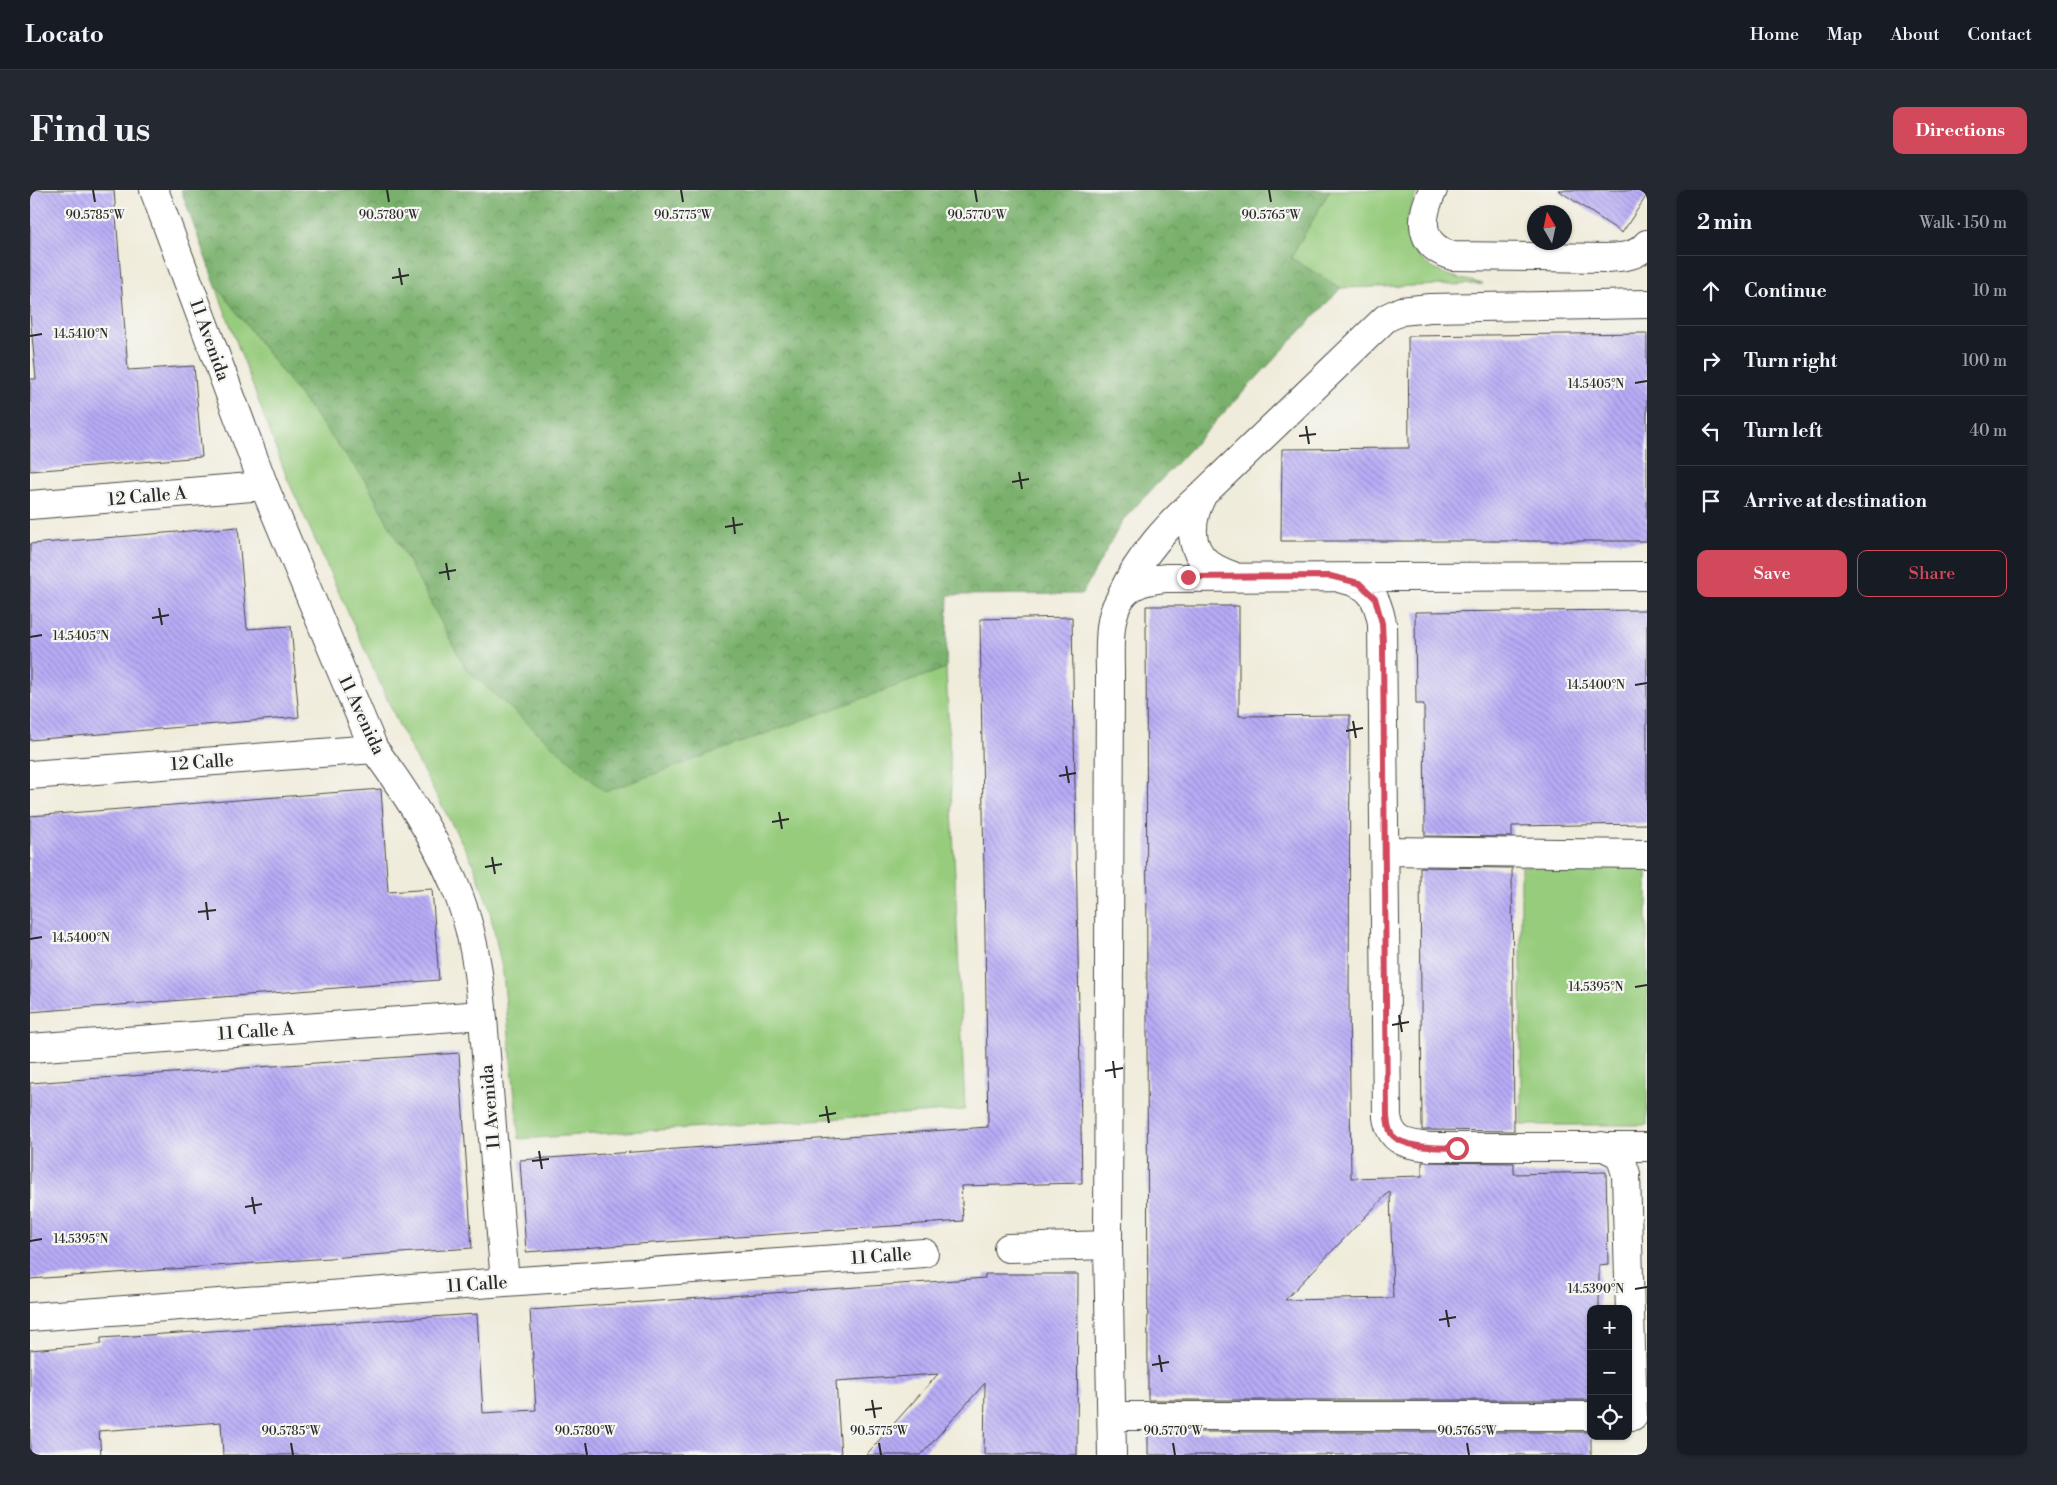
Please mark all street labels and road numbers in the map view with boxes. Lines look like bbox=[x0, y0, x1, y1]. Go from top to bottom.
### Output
street label: 11 Avenida bbox=[184, 296, 235, 385]
street label: 12 Calle A bbox=[107, 482, 188, 511]
street label: 11 Avenida bbox=[333, 672, 390, 759]
street label: 12 Calle bbox=[170, 749, 234, 776]
street label: 11 Calle A bbox=[217, 1017, 296, 1046]
street label: 11 Avenida bbox=[475, 1063, 506, 1150]
street label: 11 Calle bbox=[850, 1243, 912, 1270]
street label: 11 Calle bbox=[446, 1271, 508, 1298]

